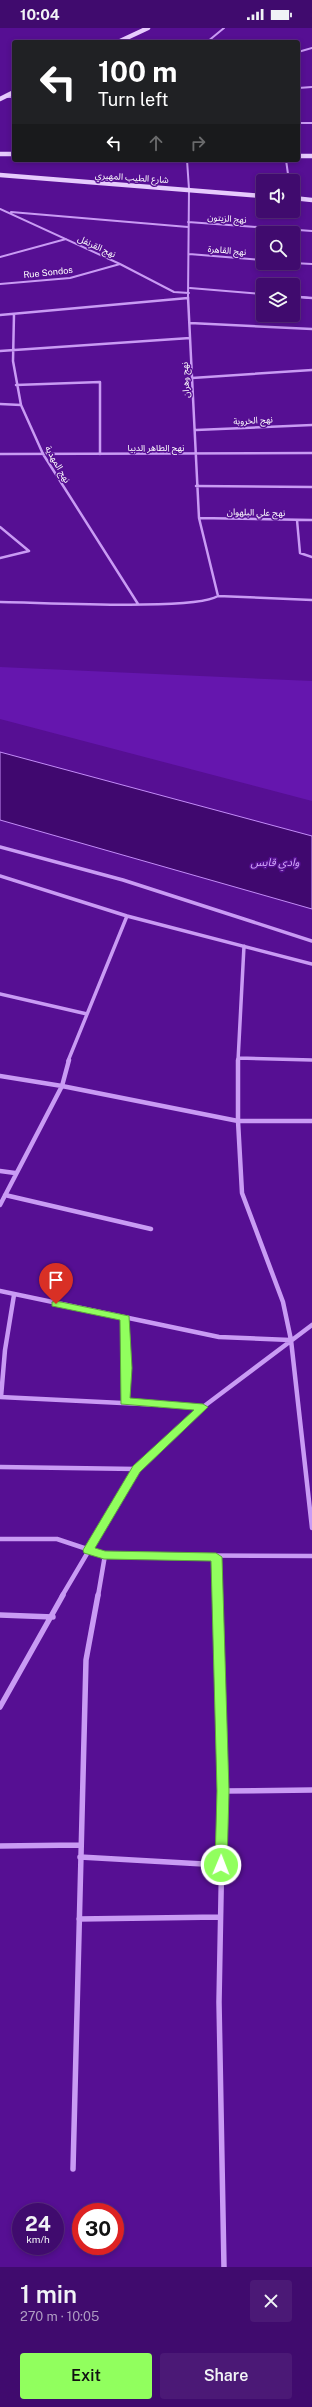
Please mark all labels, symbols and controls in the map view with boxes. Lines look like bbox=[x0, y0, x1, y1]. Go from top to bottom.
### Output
text: 10:04 bbox=[20, 6, 60, 23]
text: 100 m bbox=[98, 55, 177, 88]
icon: left bbox=[32, 56, 84, 108]
text: Turn left bbox=[98, 89, 168, 110]
icon: left bbox=[103, 132, 125, 154]
icon: ahead bbox=[145, 132, 167, 154]
icon: right bbox=[187, 132, 209, 154]
street label: شارع الطيب المهيري bbox=[95, 169, 169, 187]
map controls bbox=[256, 174, 300, 322]
button: sound bbox=[256, 174, 300, 218]
street label: نهج الزيتون bbox=[207, 211, 247, 227]
button: search bbox=[256, 226, 300, 270]
street label: نهج القرنفل bbox=[75, 232, 118, 261]
street label: نهج القاهرة bbox=[207, 243, 247, 259]
street label: Rue Sondos bbox=[23, 264, 74, 280]
button: layers bbox=[256, 278, 300, 322]
street label: نهج وهران bbox=[179, 362, 193, 398]
street label: نهج الخروبة bbox=[233, 413, 273, 429]
street label: نهج الطاهر الدبيا bbox=[127, 442, 185, 455]
street label: نهج المهدية bbox=[41, 443, 73, 486]
street label: نهج علي البلهوان bbox=[227, 506, 285, 520]
water label: وادي قابس bbox=[251, 856, 300, 872]
pin bbox=[39, 1263, 73, 1304]
icon: arrive bbox=[45, 1269, 67, 1291]
position arrow bbox=[200, 1844, 242, 1886]
speed limit sign: 30 bbox=[72, 2203, 124, 2255]
text: 24 bbox=[25, 2212, 51, 2236]
text: km/h bbox=[26, 2233, 50, 2245]
text: 1 min bbox=[20, 2280, 77, 2308]
button: close bbox=[250, 2280, 292, 2322]
text: 270 m · 10:05 bbox=[20, 2309, 99, 2324]
button: Exit bbox=[20, 2353, 152, 2399]
button: Share bbox=[160, 2353, 292, 2399]

